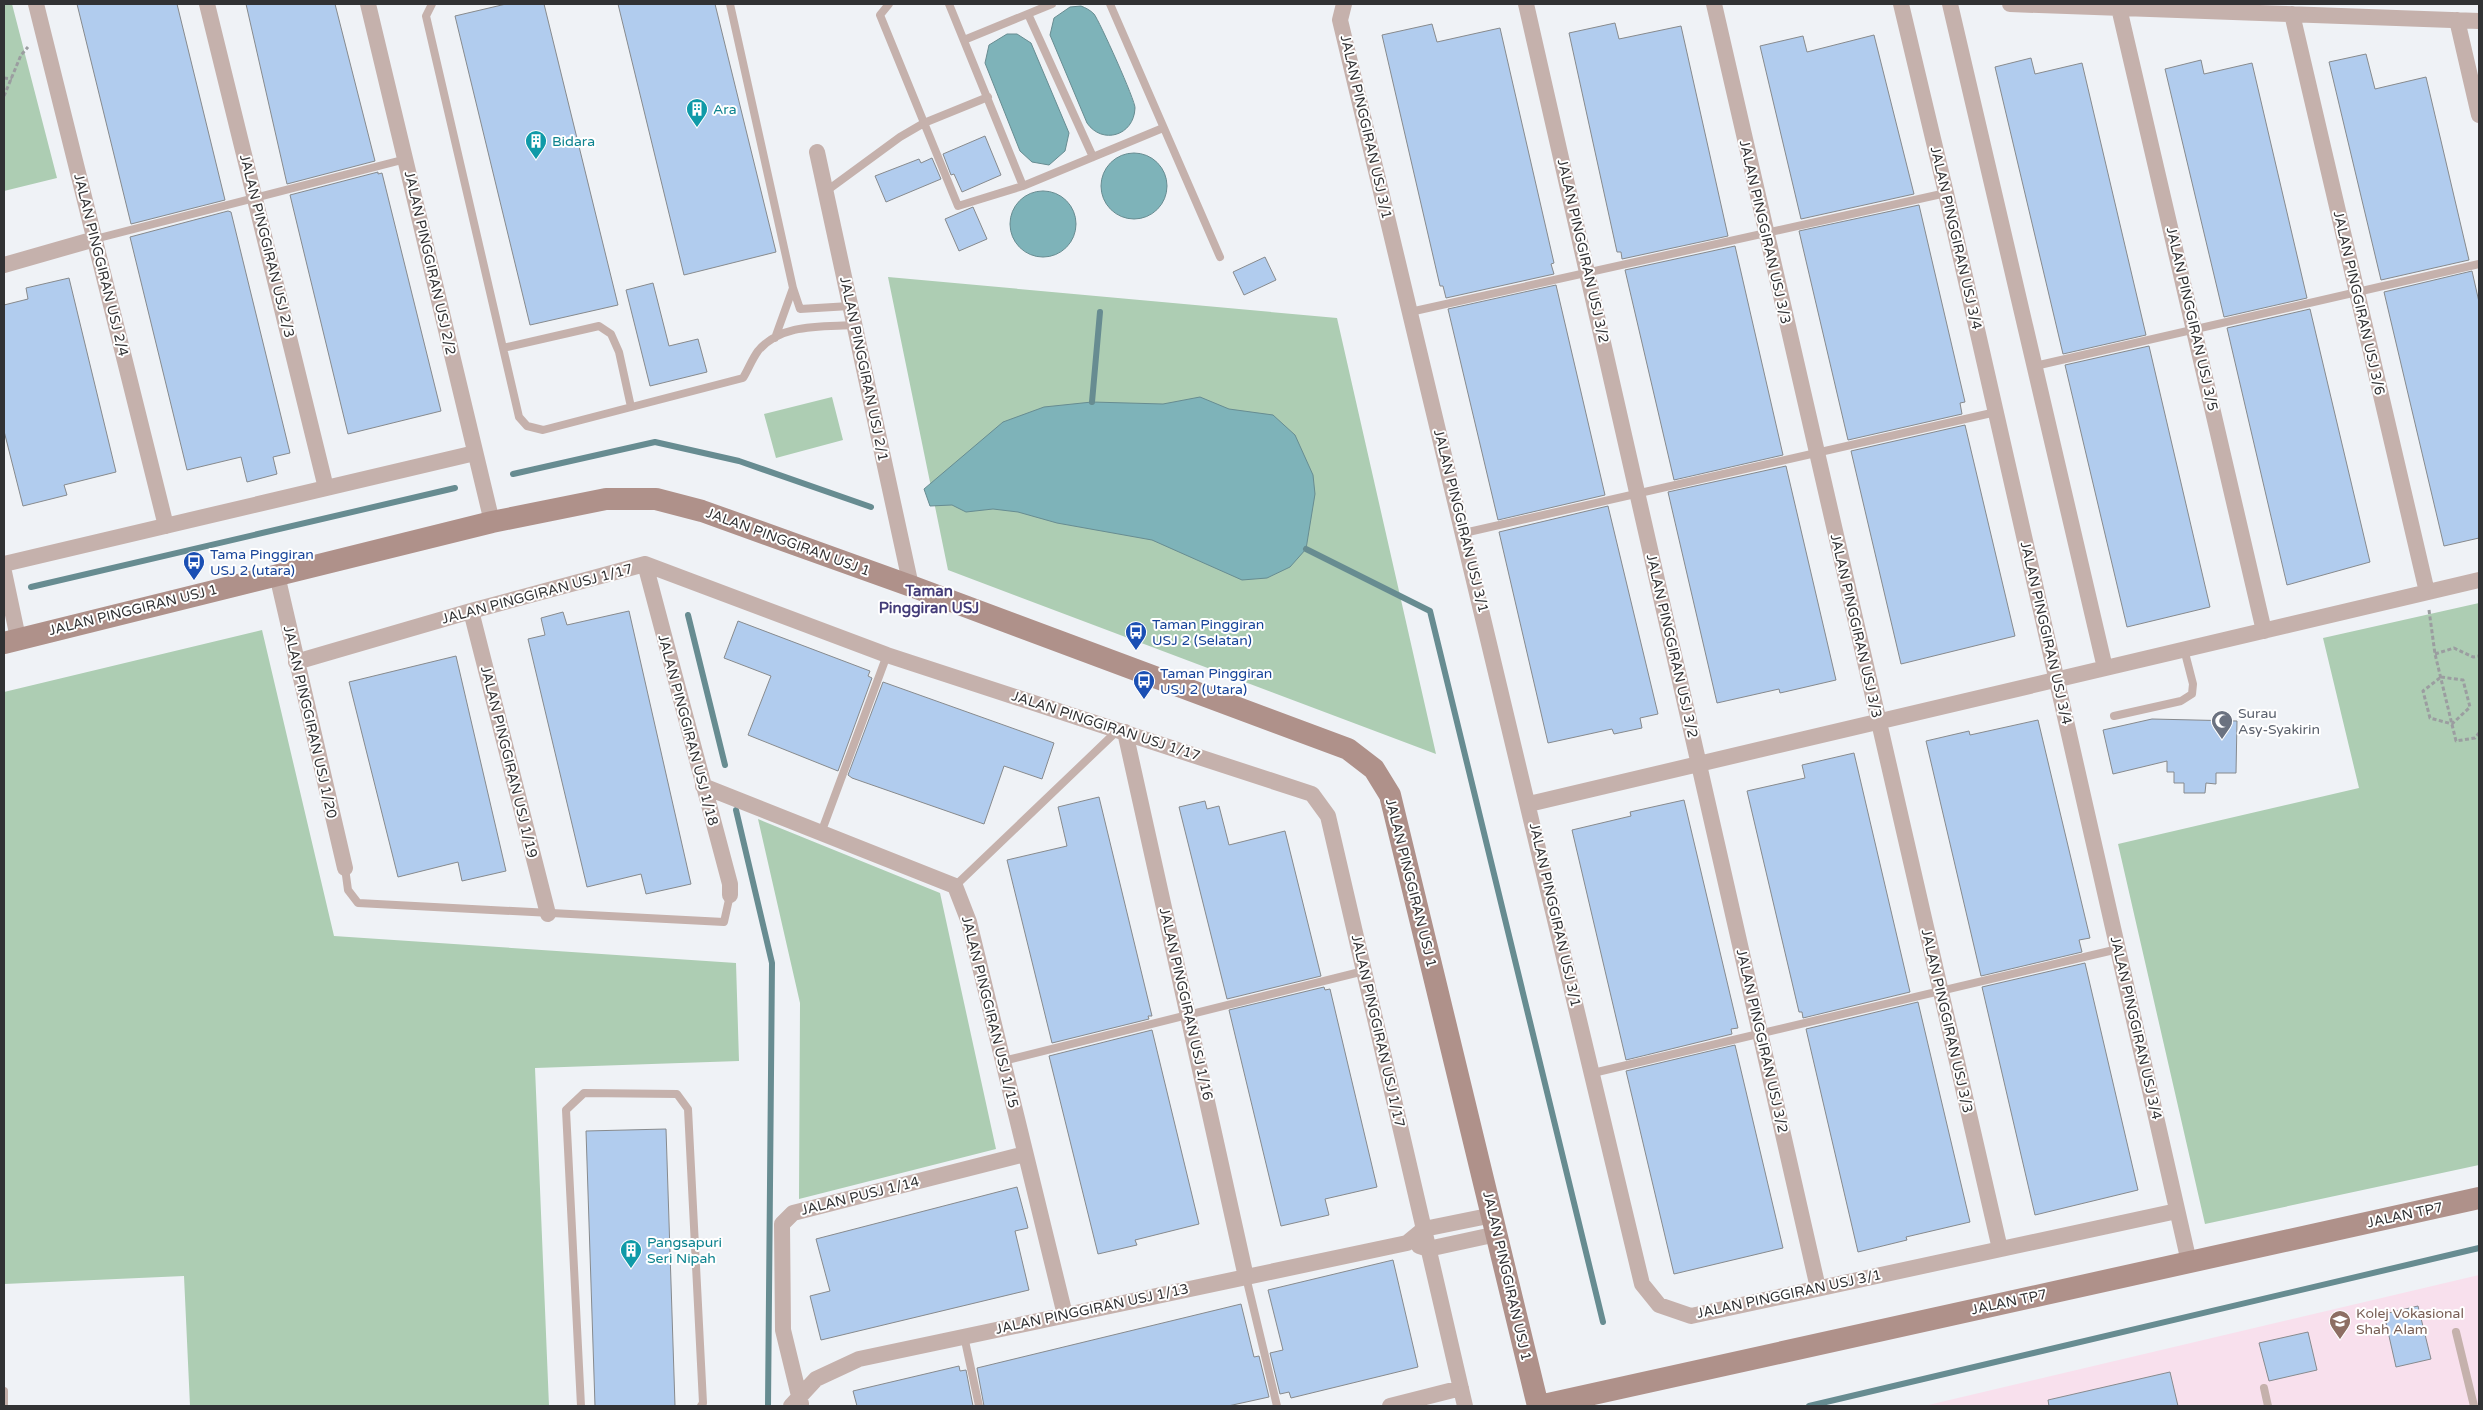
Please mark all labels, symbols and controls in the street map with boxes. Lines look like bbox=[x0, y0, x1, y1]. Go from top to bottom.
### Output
street label: JALAN PINGGIRAN USJ 3/1 bbox=[1337, 33, 1395, 221]
building icon: Ara bbox=[685, 97, 709, 128]
place label: Ara bbox=[713, 101, 737, 118]
building icon: Bidara bbox=[524, 129, 548, 160]
place label: Bidara bbox=[552, 133, 595, 150]
street label: JALAN PINGGIRAN USJ 3/3 bbox=[1736, 138, 1794, 326]
street label: JALAN PINGGIRAN USJ 3/4 bbox=[1927, 145, 1985, 331]
street label: JALAN PINGGIRAN USJ 2/3 bbox=[236, 153, 298, 339]
street label: JALAN PINGGIRAN USJ 3/2 bbox=[1554, 157, 1612, 345]
street label: JALAN PINGGIRAN USJ 2/2 bbox=[401, 169, 459, 357]
street label: JALAN PINGGIRAN USJ 2/4 bbox=[70, 172, 132, 358]
street label: JALAN PINGGIRAN USJ 3/6 bbox=[2330, 209, 2389, 397]
street label: JALAN PINGGIRAN USJ 3/5 bbox=[2163, 225, 2221, 413]
street label: JALAN PINGGIRAN USJ 2/1 bbox=[836, 275, 892, 463]
street label: JALAN PINGGIRAN USJ 3/1 bbox=[1430, 428, 1492, 614]
street label: JALAN PINGGIRAN USJ 1 bbox=[704, 504, 872, 580]
street label: JALAN PINGGIRAN USJ 3/3 bbox=[1827, 532, 1885, 720]
street label: JALAN PINGGIRAN USJ 3/4 bbox=[2017, 540, 2075, 726]
place label: Tama Pinggiran USJ 2 (utara) bbox=[210, 546, 314, 579]
bus stop icon: Tama Pinggiran USJ 2 (utara) bbox=[182, 550, 206, 581]
street label: JALAN PINGGIRAN USJ 3/2 bbox=[1643, 552, 1701, 740]
street label: JALAN PINGGIRAN USJ 1/17 bbox=[440, 560, 634, 628]
street label: JALAN PINGGIRAN USJ 1 bbox=[47, 581, 219, 639]
district label: Taman Pinggiran USJ bbox=[879, 582, 979, 618]
place label: Taman Pinggiran USJ 2 (Selatan) bbox=[1152, 616, 1264, 649]
bus stop icon: Taman Pinggiran USJ 2 (Selatan) bbox=[1124, 620, 1148, 651]
street label: JALAN PINGGIRAN USJ 1/20 bbox=[280, 624, 341, 820]
street label: JALAN PINGGIRAN USJ 1/18 bbox=[654, 633, 722, 828]
street label: JALAN PINGGIRAN USJ 1/19 bbox=[477, 664, 541, 860]
place label: Taman Pinggiran USJ 2 (Utara) bbox=[1160, 665, 1272, 698]
bus stop icon: Taman Pinggiran USJ 2 (Utara) bbox=[1132, 669, 1156, 700]
street label: JALAN PINGGIRAN USJ 1/17 bbox=[1010, 687, 1202, 765]
place label: Surau Asy-Syakirin bbox=[2238, 705, 2320, 738]
mosque icon: Surau Asy-Syakirin bbox=[2210, 709, 2234, 740]
street label: JALAN PINGGIRAN USJ 1 bbox=[1382, 797, 1440, 969]
street label: JALAN PINGGIRAN USJ 3/1 bbox=[1526, 821, 1584, 1009]
street label: JALAN PINGGIRAN USJ 1/16 bbox=[1156, 906, 1217, 1102]
street label: JALAN PINGGIRAN USJ 1/15 bbox=[958, 914, 1022, 1110]
street label: JALAN PINGGIRAN USJ 3/3 bbox=[1918, 927, 1976, 1115]
street label: JALAN PINGGIRAN USJ 1/17 bbox=[1348, 933, 1408, 1129]
street label: JALAN PINGGIRAN USJ 3/4 bbox=[2107, 935, 2165, 1121]
street label: JALAN PINGGIRAN USJ 3/2 bbox=[1733, 947, 1791, 1135]
street label: JALAN PUSJ 1/14 bbox=[799, 1173, 921, 1219]
street label: JALAN PINGGIRAN USJ 1 bbox=[1479, 1190, 1535, 1362]
street label: JALAN TP7 bbox=[2366, 1199, 2444, 1231]
place label: Pangsapuri Seri Nipah bbox=[647, 1234, 722, 1267]
building icon: Pangsapuri Seri Nipah bbox=[619, 1238, 643, 1269]
street label: JALAN PINGGIRAN USJ 3/1 bbox=[1695, 1266, 1883, 1322]
street label: JALAN PINGGIRAN USJ 1/13 bbox=[994, 1280, 1190, 1338]
street label: JALAN TP7 bbox=[1970, 1286, 2048, 1318]
place label: Kolej Vokasional Shah Alam bbox=[2356, 1305, 2464, 1338]
school or university icon: Kolej Vokasional Shah Alam bbox=[2328, 1309, 2352, 1340]

